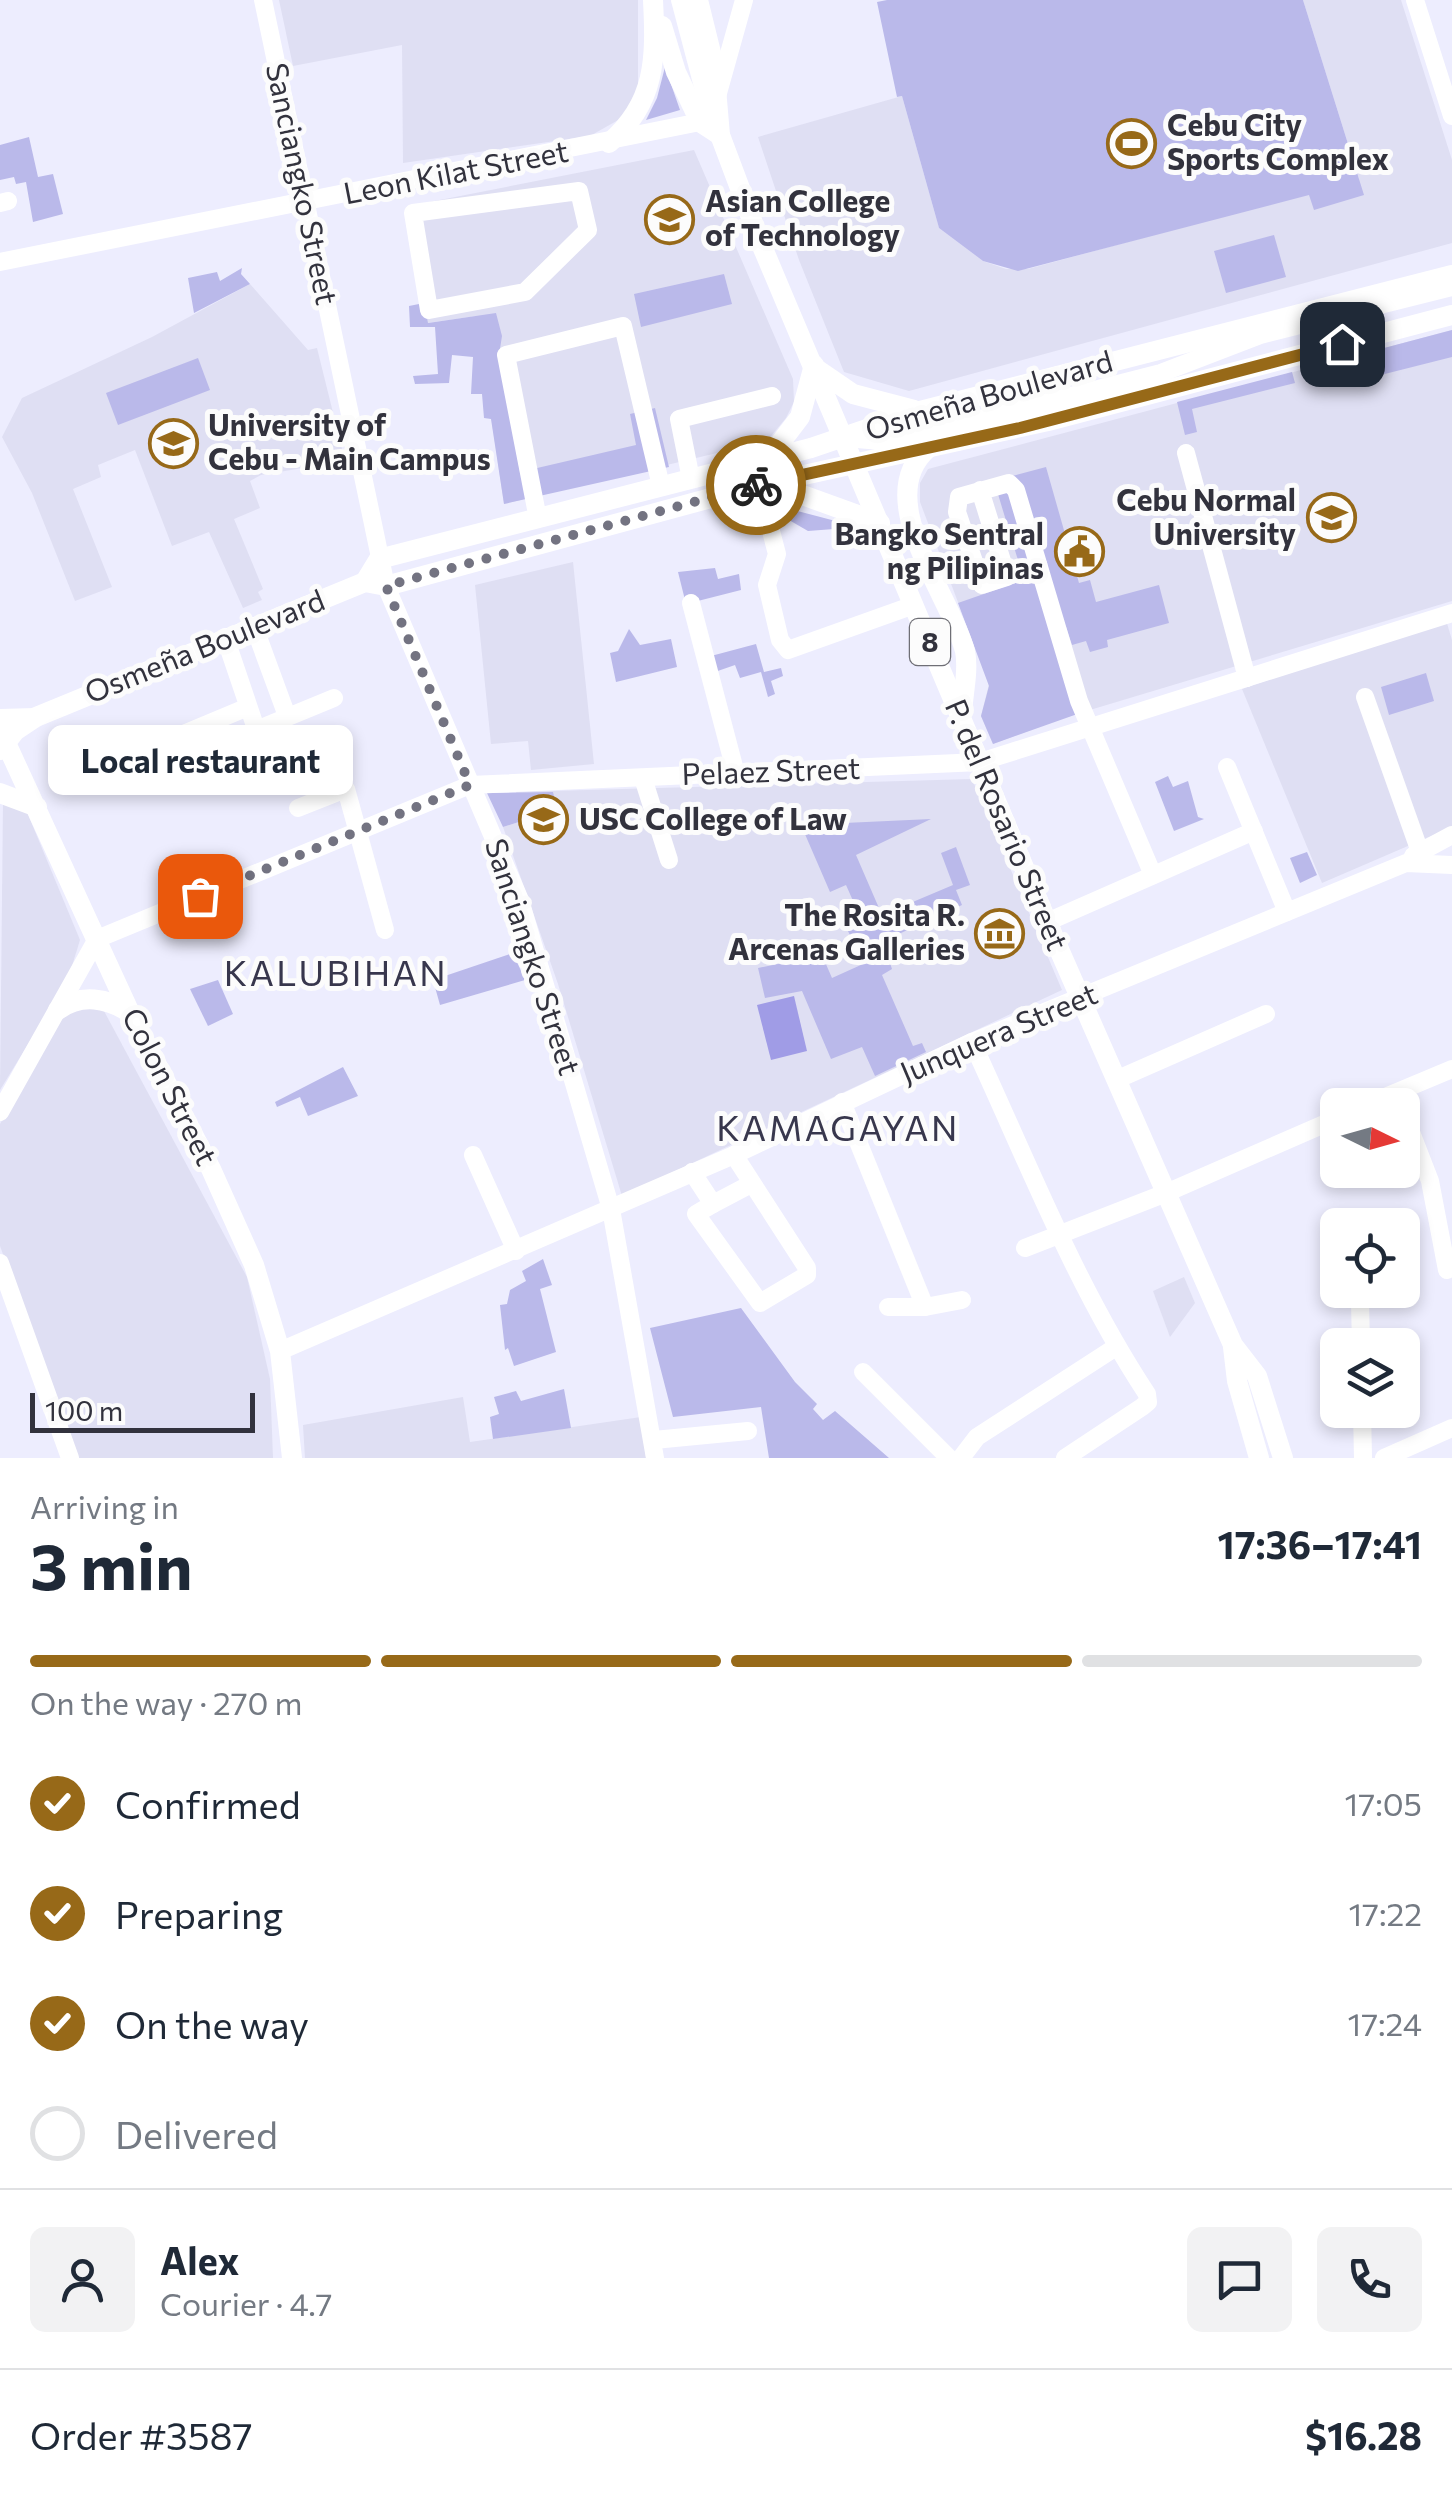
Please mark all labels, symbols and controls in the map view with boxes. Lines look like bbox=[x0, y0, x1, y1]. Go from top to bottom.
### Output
street label: Sanciangko Street bbox=[260, 59, 347, 308]
place label: Cebu City Sports Complex bbox=[1167, 105, 1389, 176]
sports icon: Cebu City Sports Complex bbox=[1106, 117, 1158, 169]
street label: Leon Kilat Street bbox=[340, 131, 571, 210]
place label: Asian College of Technology bbox=[705, 181, 901, 252]
school or university icon: Asian College of Technology bbox=[644, 193, 696, 245]
pin bbox=[1300, 302, 1385, 387]
icon: home bbox=[1315, 317, 1370, 372]
street label: Osmeña Boulevard bbox=[860, 341, 1116, 447]
place label: University of Cebu - Main Campus bbox=[208, 405, 491, 476]
school or university icon: University of Cebu - Main Campus bbox=[147, 417, 199, 469]
courier bbox=[706, 435, 806, 535]
icon: bike bbox=[729, 458, 784, 513]
place label: Cebu Normal University bbox=[1116, 480, 1297, 551]
school or university icon: Cebu Normal University bbox=[1305, 492, 1357, 544]
place label: Bangko Sentral ng Pilipinas bbox=[834, 514, 1044, 585]
public building icon: Bangko Sentral ng Pilipinas bbox=[1053, 526, 1105, 578]
street label: Osmeña Boulevard bbox=[79, 580, 329, 710]
road number: 8 bbox=[910, 619, 950, 665]
street label: P. del Rosario Street bbox=[939, 693, 1078, 955]
callout: Local restaurant bbox=[48, 726, 352, 796]
text: Local restaurant bbox=[81, 740, 320, 780]
street label: Pelaez Street bbox=[681, 748, 861, 791]
school or university icon: USC College of Law bbox=[518, 794, 570, 846]
place label: USC College of Law bbox=[579, 799, 847, 836]
street label: Sanciangko Street bbox=[479, 833, 590, 1079]
pin bbox=[158, 854, 243, 939]
icon: bag bbox=[173, 869, 228, 924]
place label: The Rosita R. Arcenas Galleries bbox=[728, 895, 965, 966]
museum icon: The Rosita R. Arcenas Galleries bbox=[974, 907, 1026, 959]
district label: KALUBIHAN bbox=[224, 950, 448, 993]
street label: Junquera Street bbox=[894, 974, 1102, 1090]
street label: Colon Street bbox=[116, 1001, 227, 1171]
north arrow bbox=[1320, 1088, 1420, 1188]
map controls bbox=[1320, 1088, 1420, 1428]
district label: KAMAGAYAN bbox=[716, 1105, 960, 1148]
button: locate bbox=[1320, 1208, 1420, 1308]
button: layers bbox=[1320, 1328, 1420, 1428]
scale bar bbox=[30, 1388, 255, 1432]
text: 100 m bbox=[45, 1393, 123, 1427]
text: Arriving in bbox=[30, 1486, 179, 1526]
text: 17:36–17:41 bbox=[1217, 1520, 1422, 1567]
text: 3 min bbox=[30, 1524, 193, 1603]
text: On the way · 270 m bbox=[30, 1682, 303, 1722]
icon: check bbox=[30, 1776, 85, 1831]
text: Confirmed bbox=[115, 1780, 301, 1827]
text: 17:05 bbox=[1345, 1783, 1422, 1823]
icon: check bbox=[30, 1886, 85, 1941]
text: Preparing bbox=[115, 1890, 283, 1937]
text: 17:22 bbox=[1348, 1893, 1422, 1933]
icon: check bbox=[30, 1996, 85, 2051]
text: On the way bbox=[115, 2000, 309, 2047]
text: 17:24 bbox=[1347, 2003, 1422, 2043]
text: Delivered bbox=[115, 2110, 278, 2157]
button: person bbox=[30, 2227, 135, 2332]
button: chat bbox=[1187, 2227, 1292, 2332]
button: phone bbox=[1317, 2227, 1422, 2332]
text: Alex bbox=[160, 2236, 239, 2283]
text: Courier · 4.7 bbox=[160, 2283, 333, 2323]
text: Order #3587 bbox=[30, 2411, 252, 2458]
text: $16.28 bbox=[1305, 2411, 1422, 2458]

